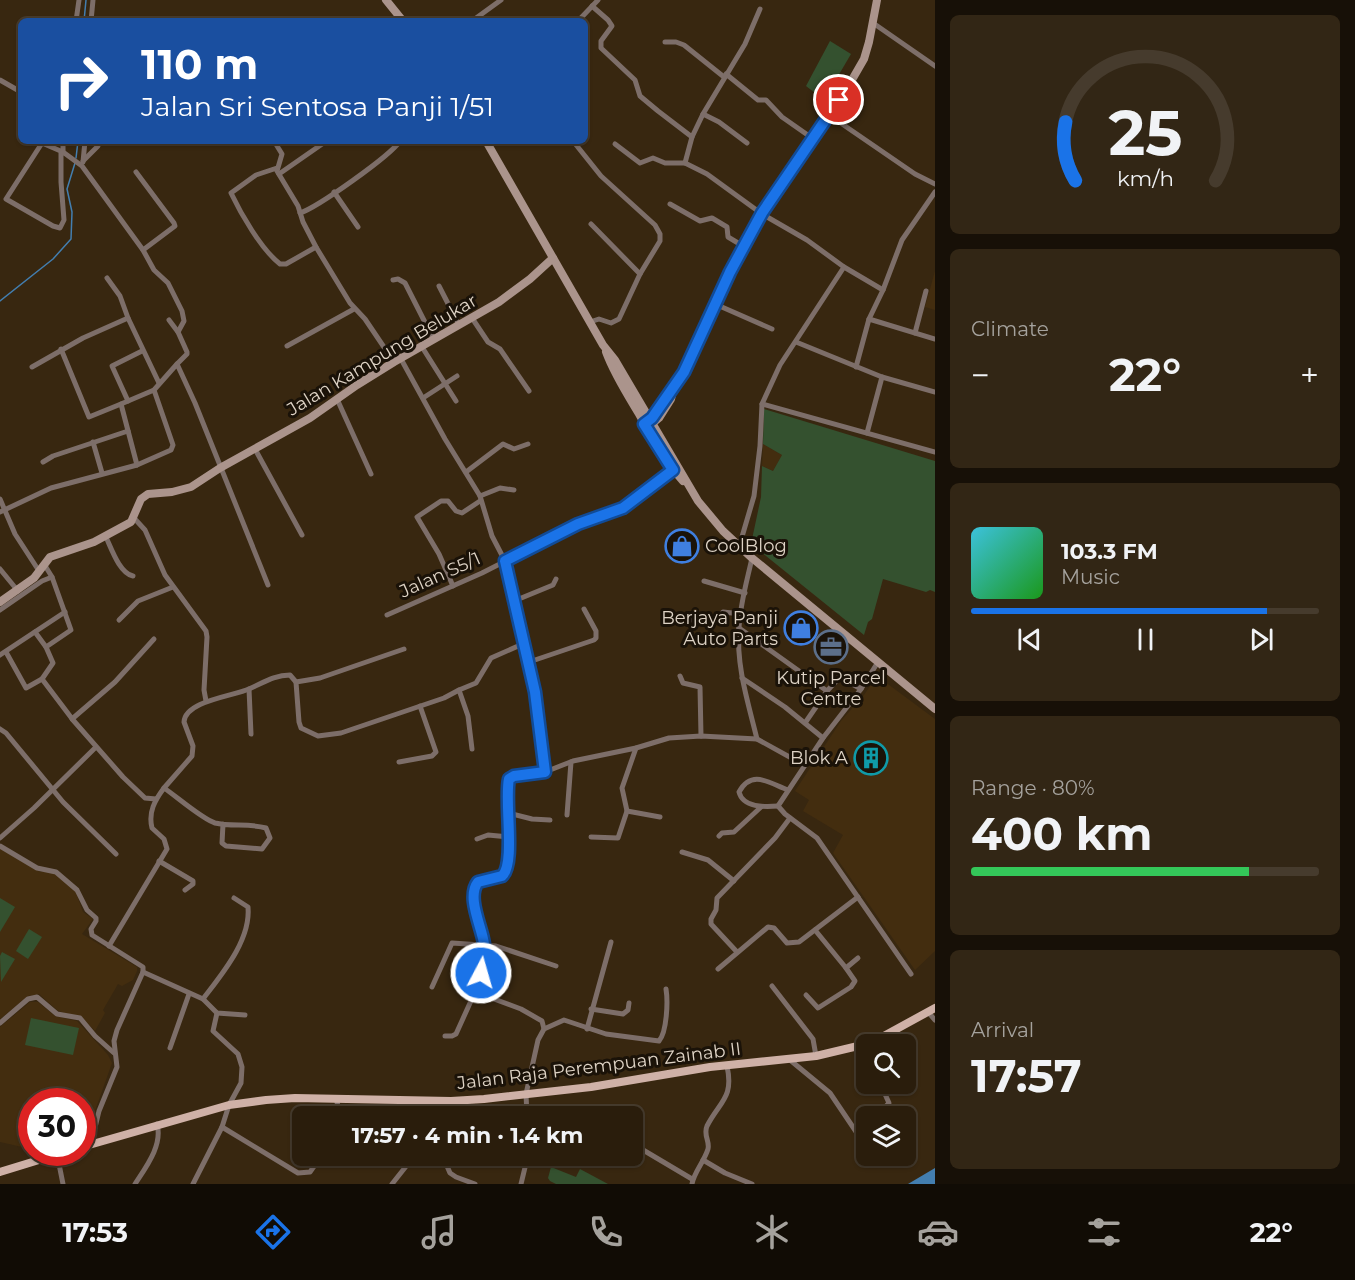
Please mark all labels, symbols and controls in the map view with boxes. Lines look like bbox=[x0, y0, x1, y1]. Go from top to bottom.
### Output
text: 110 m bbox=[141, 38, 258, 90]
icon: right bbox=[42, 42, 120, 120]
pin bbox=[813, 74, 864, 125]
icon: arrive bbox=[822, 83, 855, 116]
text: Jalan Sri Sentosa Panji 1/51 bbox=[141, 90, 494, 123]
text: 25 bbox=[1108, 96, 1182, 172]
text: km/h bbox=[1116, 166, 1174, 192]
street label: Jalan Kampung Belukar bbox=[282, 290, 481, 421]
text: Climate bbox=[971, 317, 1049, 341]
text: 22° bbox=[1109, 347, 1181, 402]
text: − bbox=[971, 355, 990, 395]
text: + bbox=[1300, 355, 1319, 395]
shop icon: CoolBlog bbox=[664, 528, 700, 564]
place label: CoolBlog bbox=[705, 535, 787, 557]
text: 103.3 FM bbox=[1061, 538, 1158, 565]
street label: Jalan S5/1 bbox=[395, 547, 484, 603]
text: Music bbox=[1061, 565, 1120, 589]
place label: Berjaya Panji Auto Parts bbox=[661, 607, 778, 650]
shop icon: Berjaya Panji Auto Parts bbox=[783, 610, 819, 646]
icon: previous bbox=[1013, 623, 1046, 656]
icon: pause bbox=[1129, 623, 1162, 656]
icon: next bbox=[1245, 623, 1278, 656]
office icon: Kutip Parcel Centre bbox=[813, 629, 849, 665]
place label: Kutip Parcel Centre bbox=[776, 667, 886, 710]
building icon: Blok A bbox=[853, 740, 889, 776]
place label: Blok A bbox=[790, 747, 848, 769]
text: Range · 80% bbox=[971, 776, 1095, 800]
text: 400 km bbox=[971, 806, 1152, 861]
position arrow bbox=[449, 941, 513, 1005]
text: Arrival bbox=[971, 1018, 1034, 1042]
map controls bbox=[856, 1034, 916, 1166]
button: search bbox=[856, 1034, 916, 1094]
street label: Jalan Raja Perempuan Zainab II bbox=[455, 1038, 742, 1094]
text: 17:57 bbox=[971, 1048, 1082, 1103]
speed limit sign: 30 bbox=[18, 1088, 96, 1166]
button: layers bbox=[856, 1106, 916, 1166]
text: 17:57 · 4 min · 1.4 km bbox=[352, 1122, 583, 1149]
icon: directions bbox=[252, 1211, 294, 1253]
icon: music bbox=[418, 1211, 460, 1253]
icon: phone bbox=[585, 1211, 627, 1253]
icon: climate bbox=[751, 1211, 793, 1253]
icon: car bbox=[917, 1211, 959, 1253]
icon: filters bbox=[1083, 1211, 1125, 1253]
text: 17:53 bbox=[62, 1216, 128, 1249]
text: 22° bbox=[1250, 1216, 1293, 1249]

